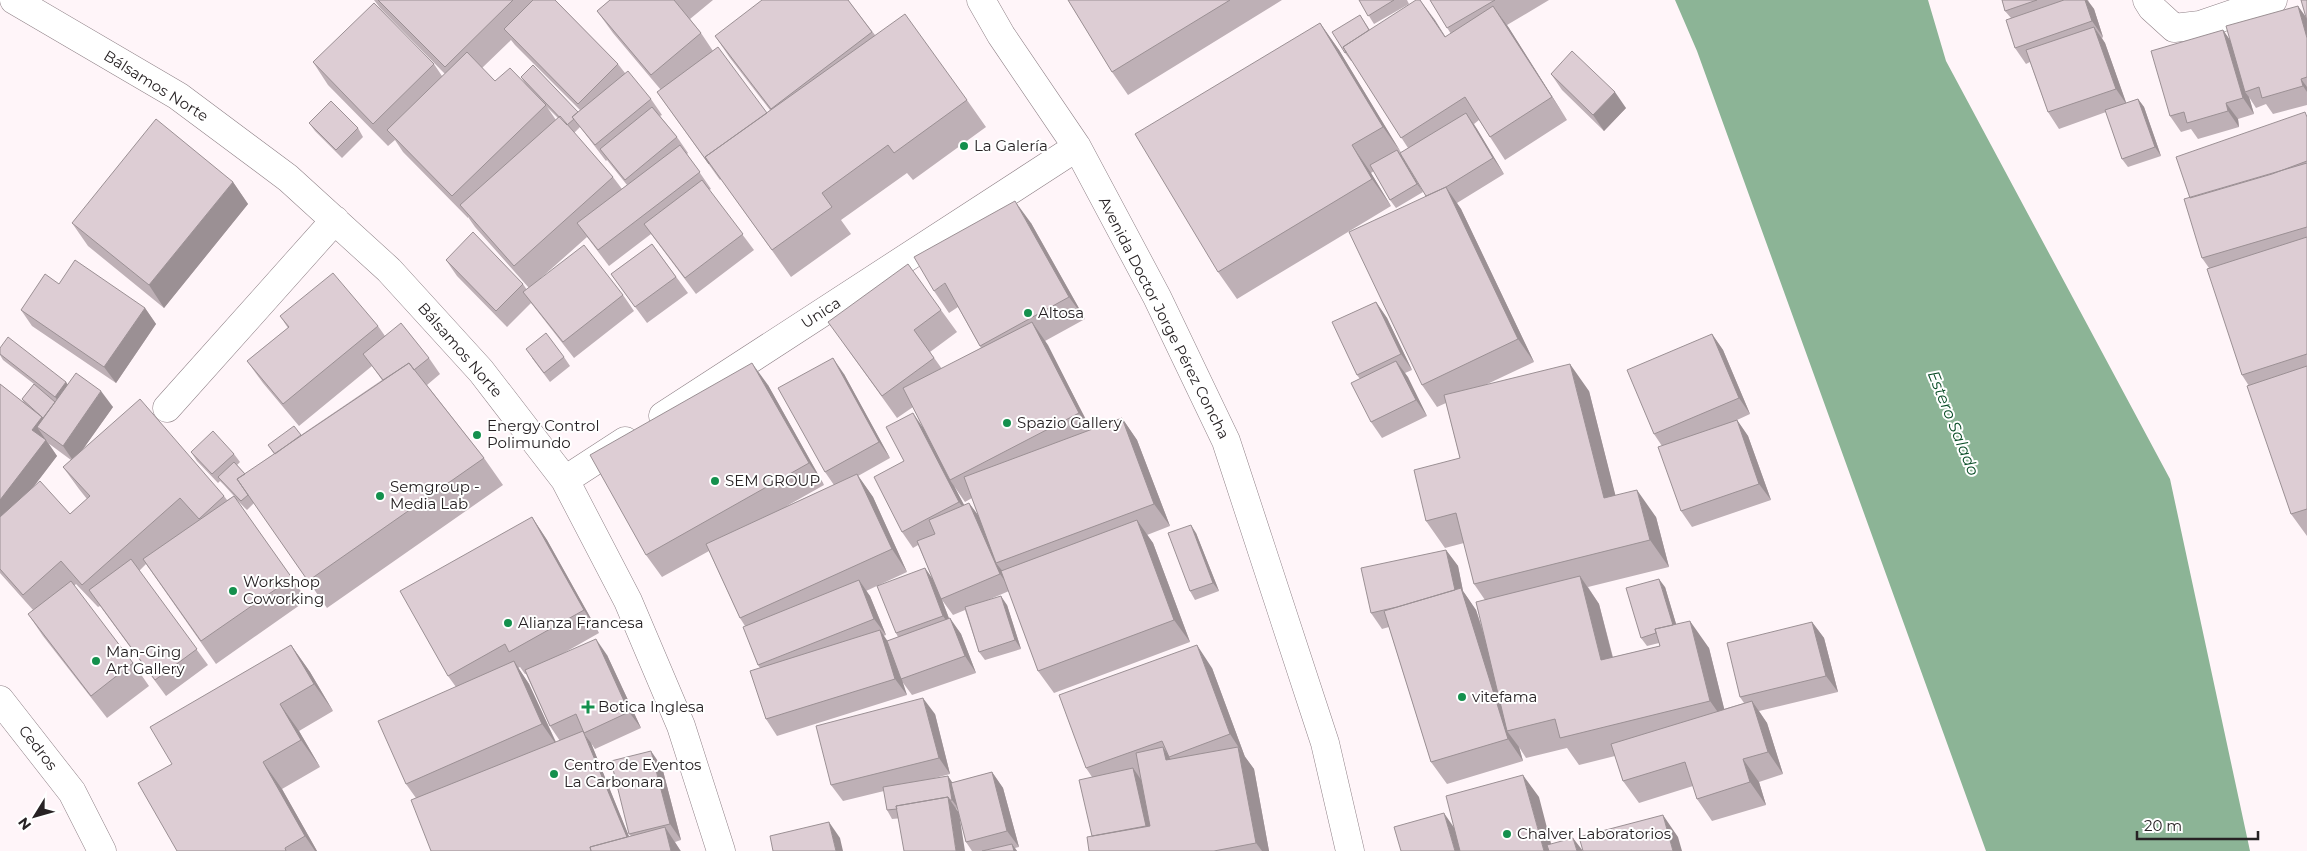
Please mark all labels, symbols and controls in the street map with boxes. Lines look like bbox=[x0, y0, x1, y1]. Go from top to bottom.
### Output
street label: Bálsamos Norte bbox=[100, 46, 212, 125]
place label: La Galería bbox=[974, 136, 1048, 155]
marker: La Galería bbox=[958, 140, 970, 152]
street label: Avenida Doctor Jorge Pérez Concha bbox=[1095, 194, 1234, 442]
street label: Unica bbox=[797, 293, 844, 332]
street label: Bálsamos Norte bbox=[414, 298, 507, 401]
place label: Altosa bbox=[1038, 303, 1084, 322]
marker: Altosa bbox=[1022, 307, 1034, 319]
water label: Estero Salado bbox=[1924, 368, 1983, 478]
place label: Spazio Gallery bbox=[1017, 413, 1123, 432]
place label: Energy Control Polimundo bbox=[487, 416, 600, 452]
marker: Spazio Gallery bbox=[1001, 417, 1013, 429]
marker: Energy Control Polimundo bbox=[471, 429, 483, 441]
place label: SEM GROUP bbox=[725, 471, 820, 490]
marker: SEM GROUP bbox=[709, 475, 721, 487]
place label: Semgroup - Media Lab bbox=[390, 477, 480, 513]
marker: Semgroup - Media Lab bbox=[374, 490, 386, 502]
place label: Workshop Coworking bbox=[243, 572, 324, 608]
marker: Workshop Coworking bbox=[227, 585, 239, 597]
place label: Alianza Francesa bbox=[518, 613, 644, 632]
marker: Alianza Francesa bbox=[502, 617, 514, 629]
place label: Man-Ging Art Gallery bbox=[106, 642, 186, 678]
marker: Man-Ging Art Gallery bbox=[90, 655, 102, 667]
place label: vitefama bbox=[1472, 687, 1537, 706]
marker: vitefama bbox=[1456, 691, 1468, 703]
place label: Botica Inglesa bbox=[598, 697, 704, 716]
marker: Botica Inglesa bbox=[582, 701, 594, 713]
street label: Cedros bbox=[15, 721, 62, 774]
place label: Centro de Eventos La Carbonara bbox=[564, 755, 701, 791]
marker: Centro de Eventos La Carbonara bbox=[548, 768, 560, 780]
north arrow bbox=[10, 791, 60, 841]
scale bar bbox=[2137, 808, 2258, 840]
text: N bbox=[14, 814, 35, 834]
text: 20 m bbox=[2144, 816, 2182, 835]
place label: Chalver Laboratorios bbox=[1517, 824, 1671, 843]
marker: Chalver Laboratorios bbox=[1501, 828, 1513, 840]

